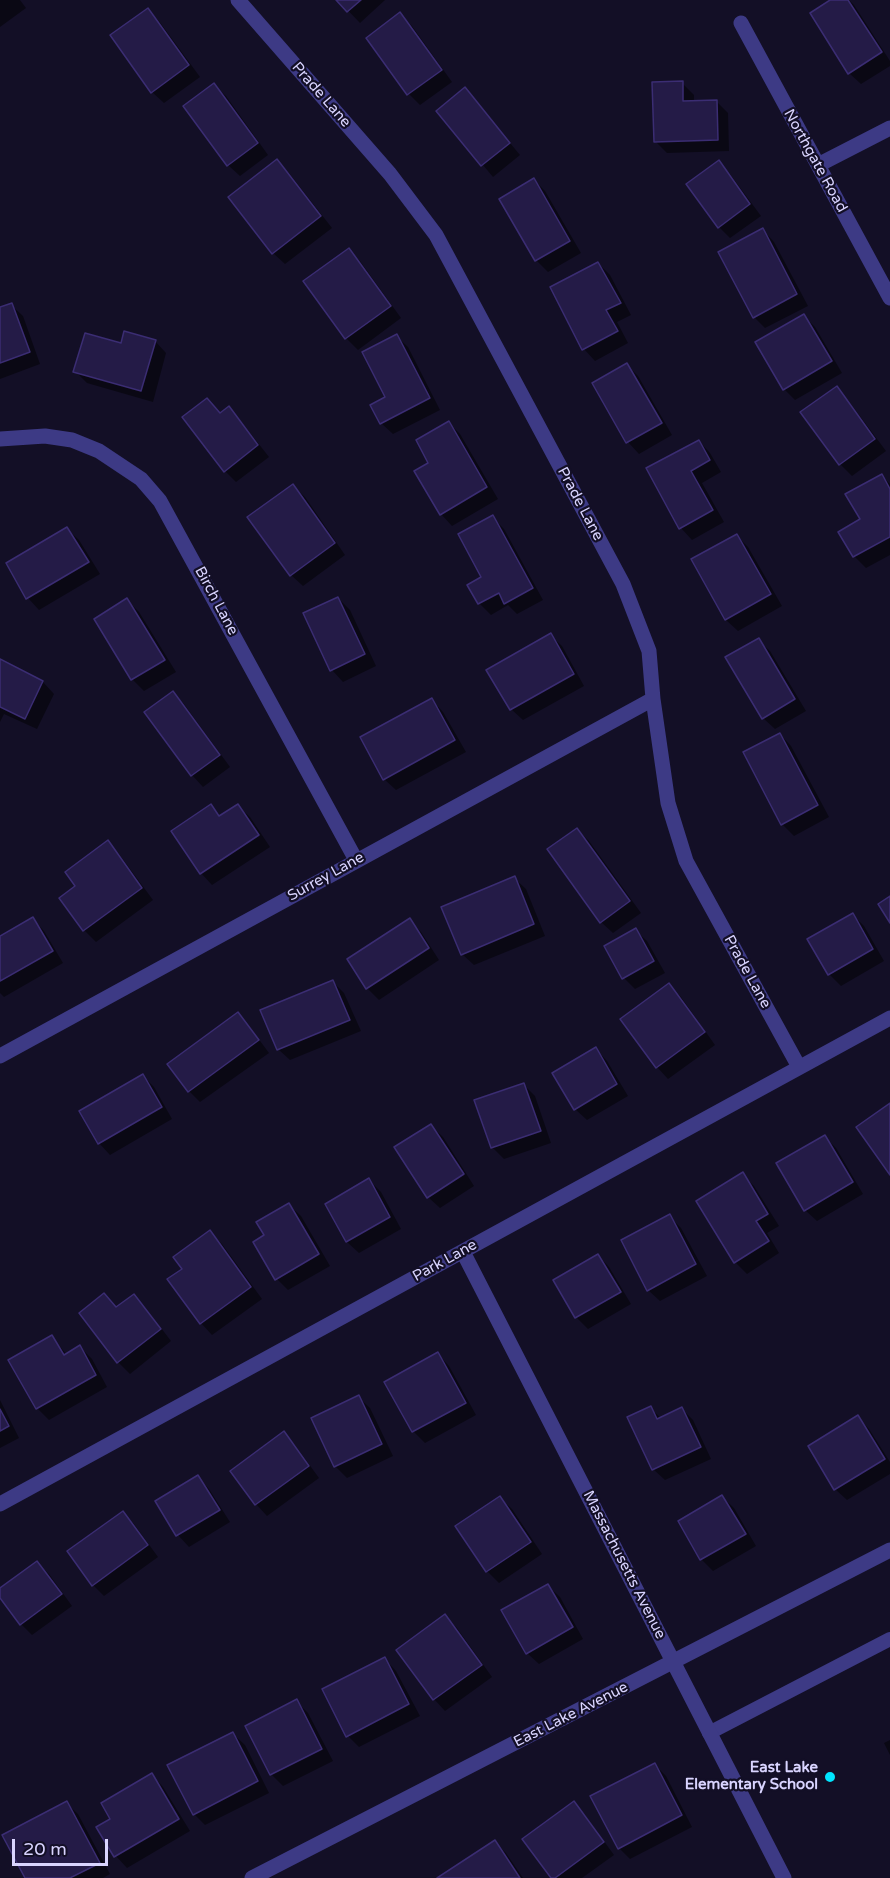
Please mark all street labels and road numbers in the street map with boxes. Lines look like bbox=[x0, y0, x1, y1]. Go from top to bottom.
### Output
street label: Prade Lane bbox=[288, 59, 354, 131]
street label: Northgate Road bbox=[779, 106, 851, 216]
street label: Prade Lane bbox=[553, 464, 607, 544]
street label: Birch Lane bbox=[190, 564, 242, 638]
street label: Surrey Lane bbox=[285, 849, 367, 905]
street label: Prade Lane bbox=[720, 932, 774, 1012]
street label: Park Lane bbox=[410, 1236, 480, 1286]
street label: Massachusetts Avenue bbox=[579, 1488, 669, 1642]
street label: East Lake Avenue bbox=[511, 1678, 631, 1752]

